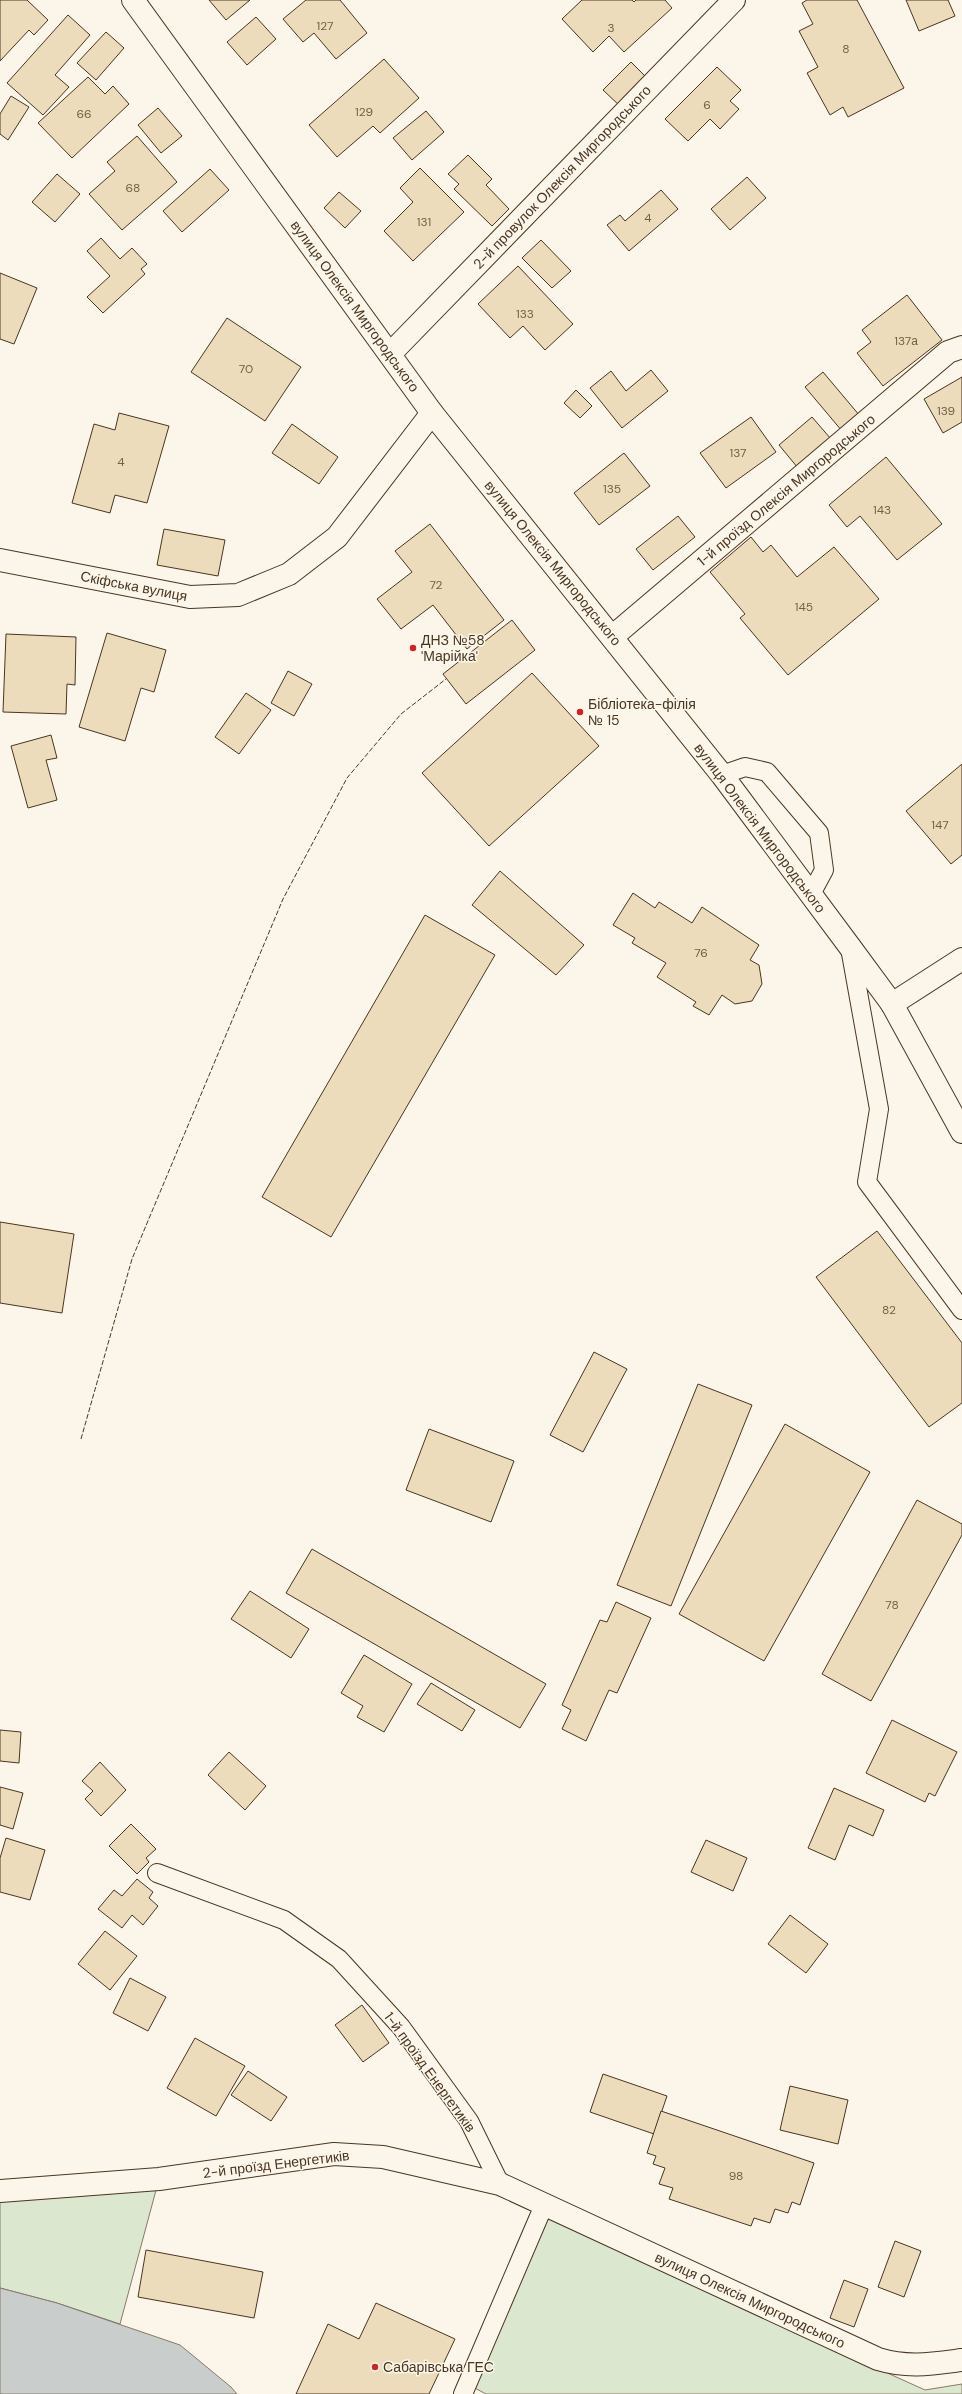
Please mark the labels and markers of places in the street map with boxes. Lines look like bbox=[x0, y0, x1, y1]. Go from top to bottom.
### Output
place label: ДНЗ №58 'Марійка' bbox=[421, 631, 485, 665]
marker: ДНЗ №58 'Марійка' bbox=[408, 643, 418, 653]
place label: Бібліотека-філія № 15 bbox=[588, 695, 696, 729]
marker: Бібліотека-філія № 15 bbox=[575, 707, 585, 717]
place label: Сабарівська ГЕС bbox=[383, 2358, 494, 2376]
marker: Сабарівська ГЕС bbox=[370, 2362, 380, 2372]

